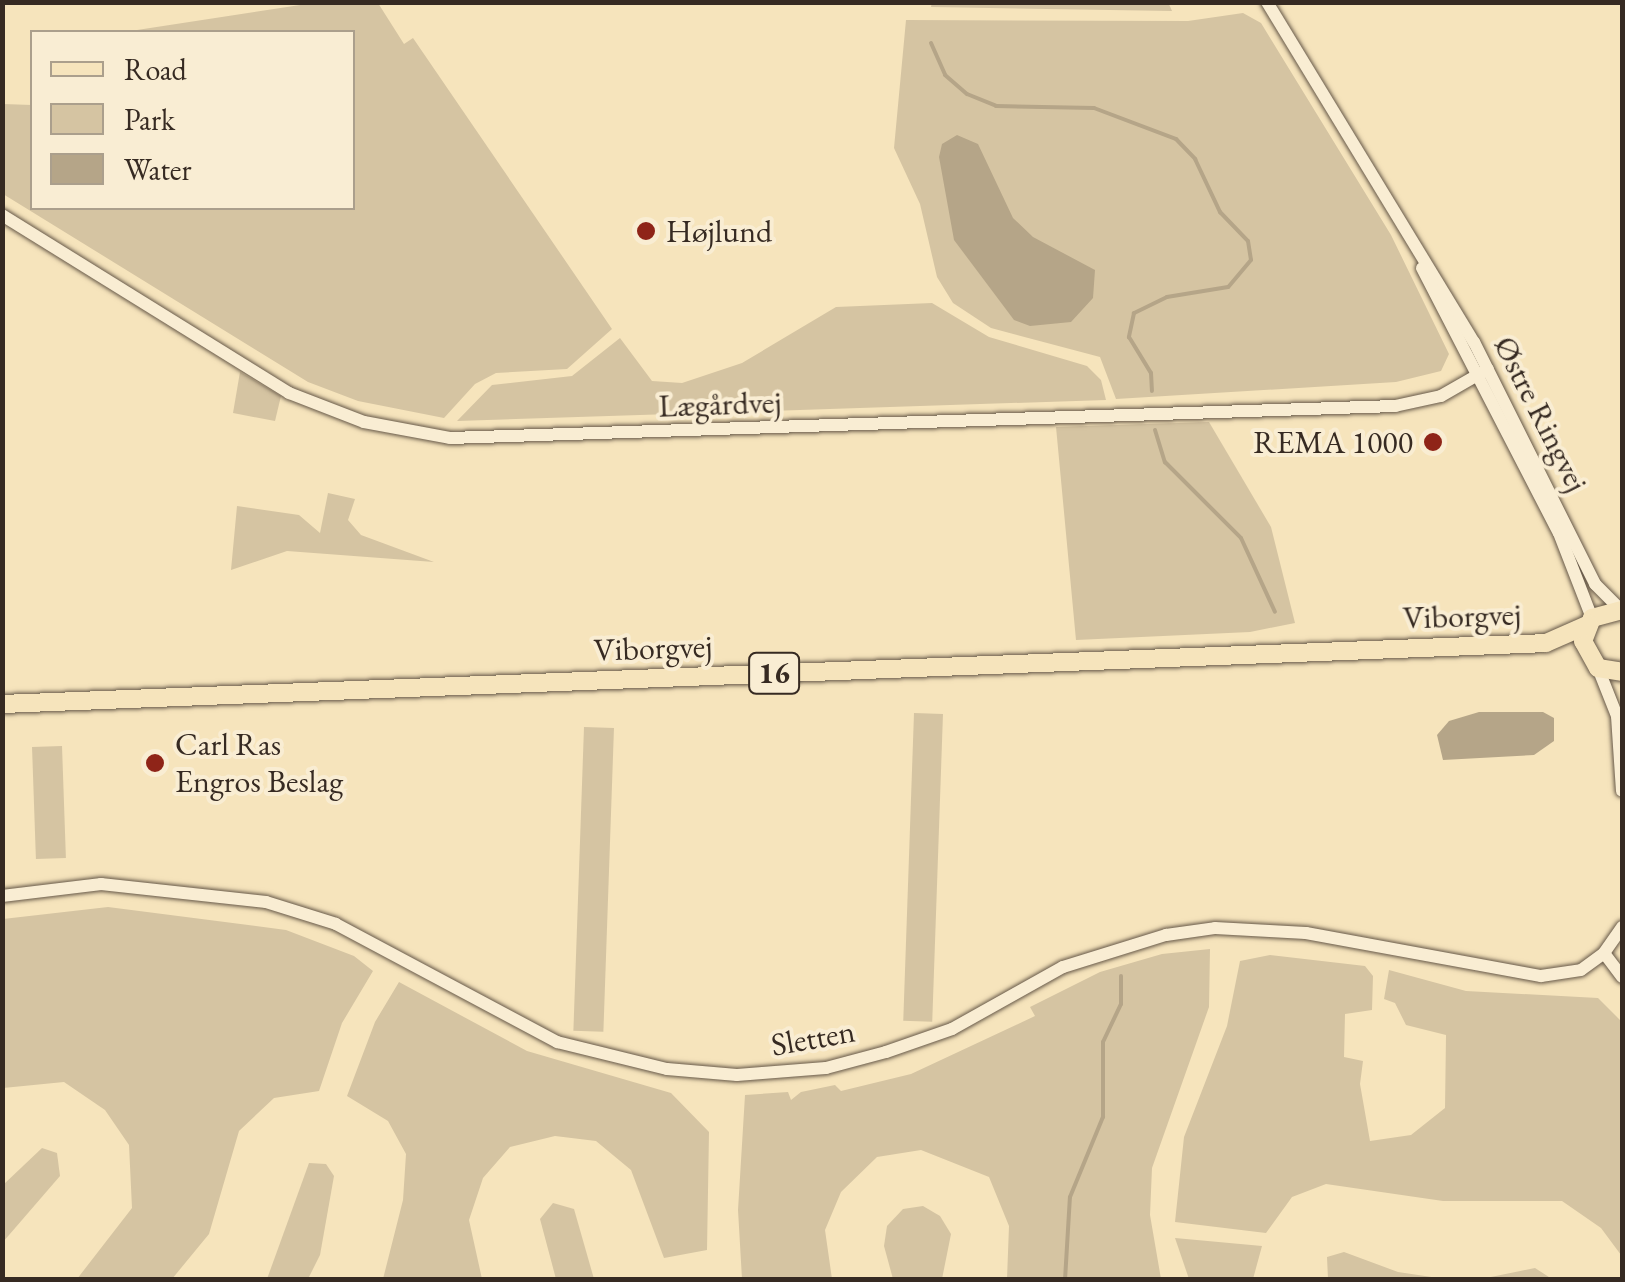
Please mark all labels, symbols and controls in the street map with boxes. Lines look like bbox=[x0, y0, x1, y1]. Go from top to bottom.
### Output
legend bbox=[30, 30, 355, 210]
text: Road bbox=[124, 50, 187, 89]
text: Park bbox=[124, 100, 175, 139]
text: Water bbox=[124, 150, 192, 189]
place label: Højlund bbox=[666, 212, 772, 250]
marker: Højlund bbox=[635, 220, 657, 242]
street label: Østre Ringvej bbox=[1486, 330, 1596, 498]
street label: Lægårdvej bbox=[658, 383, 782, 425]
place label: REMA 1000 bbox=[1253, 423, 1413, 461]
marker: REMA 1000 bbox=[1422, 431, 1444, 453]
street label: Viborgvej bbox=[1402, 595, 1522, 637]
street label: Viborgvej bbox=[593, 627, 713, 669]
road number: 16 bbox=[746, 648, 802, 698]
place label: Carl Ras Engros Beslag bbox=[175, 726, 343, 801]
marker: Carl Ras Engros Beslag bbox=[144, 752, 166, 774]
street label: Sletten bbox=[768, 1012, 858, 1064]

